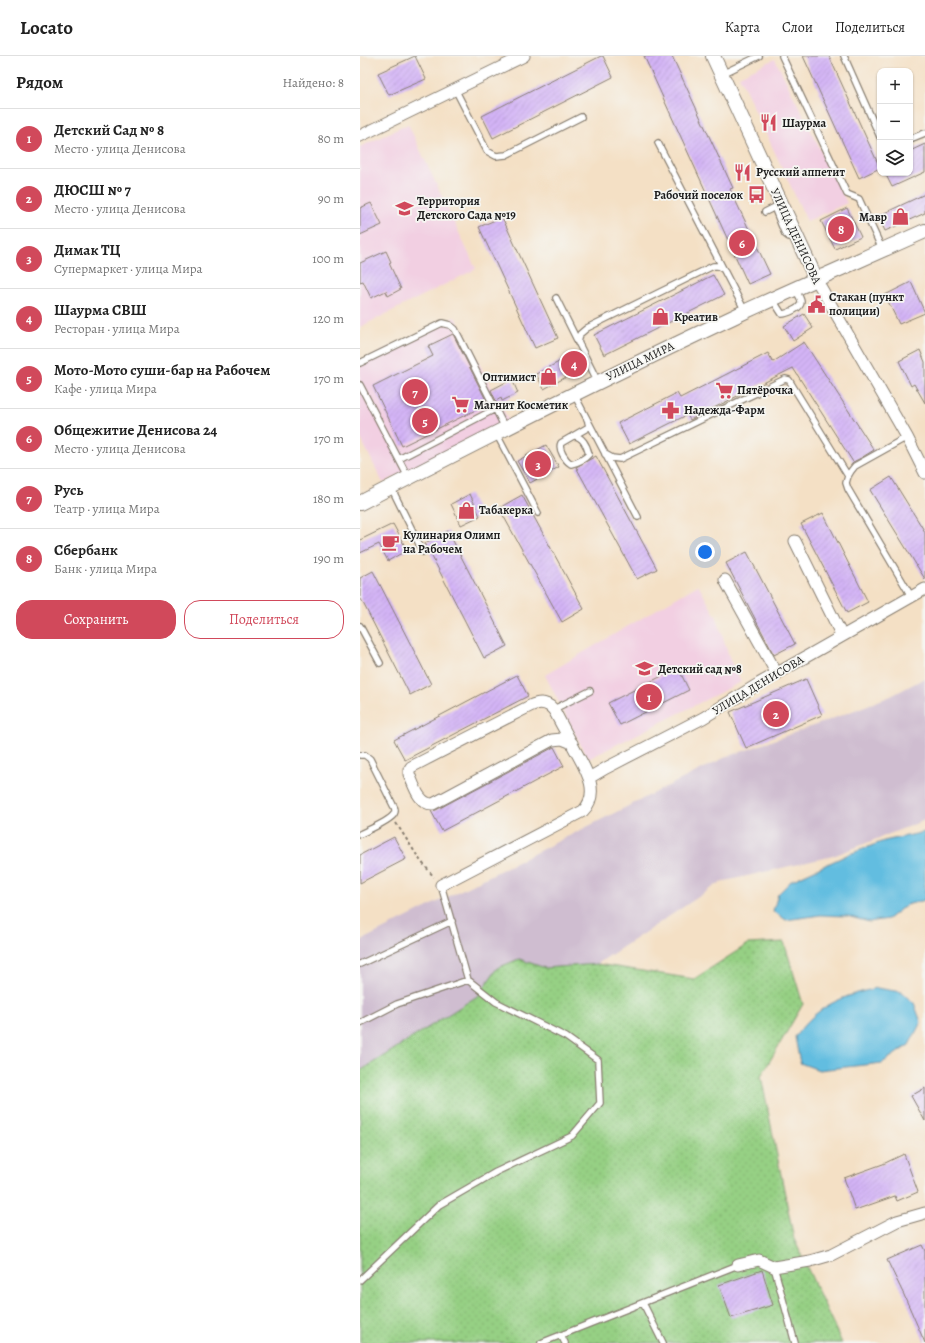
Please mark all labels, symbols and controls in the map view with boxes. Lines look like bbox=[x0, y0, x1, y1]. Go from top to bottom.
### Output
text: Locato bbox=[20, 15, 73, 41]
text: Карта bbox=[725, 18, 760, 37]
text: Слои bbox=[782, 18, 813, 37]
text: Поделиться bbox=[835, 18, 905, 37]
map controls bbox=[877, 68, 913, 176]
button: + bbox=[877, 68, 913, 104]
text: Рядом bbox=[16, 71, 63, 94]
text: Найдено: 8 bbox=[282, 74, 344, 91]
button: − bbox=[877, 104, 913, 140]
restaurant icon: Шаурма bbox=[759, 113, 779, 133]
place label: Шаурма bbox=[782, 115, 827, 131]
text: Детский Сад № 8 bbox=[54, 120, 164, 140]
text: 1 bbox=[27, 130, 31, 147]
text: 80 m bbox=[317, 130, 344, 147]
text: Место · улица Денисова bbox=[54, 140, 186, 157]
button: layers bbox=[877, 140, 913, 176]
restaurant icon: Русский аппетит bbox=[733, 162, 753, 182]
place label: Русский аппетит bbox=[756, 164, 845, 180]
text: ДЮСШ № 7 bbox=[54, 180, 131, 200]
bus stop icon: Рабочий поселок bbox=[746, 185, 766, 205]
street label: УЛИЦА ДЕНИСОВА bbox=[767, 186, 826, 287]
place label: Рабочий поселок bbox=[654, 187, 744, 203]
text: 2 bbox=[26, 190, 32, 207]
text: 90 m bbox=[318, 190, 344, 207]
place label: Территория Детского Сада №19 bbox=[417, 193, 516, 223]
school or university icon: Территория Детского Сада №19 bbox=[394, 198, 414, 218]
text: Место · улица Денисова bbox=[54, 200, 186, 217]
shop icon: Мавр bbox=[890, 207, 910, 227]
place label: Мавр bbox=[859, 209, 888, 225]
pin: 8 bbox=[828, 214, 854, 244]
pin: 6 bbox=[729, 228, 755, 258]
text: Димак ТЦ bbox=[54, 240, 121, 260]
text: 3 bbox=[26, 250, 32, 267]
text: 100 m bbox=[312, 250, 344, 267]
text: Супермаркет · улица Мира bbox=[54, 260, 203, 277]
place label: Стакан (пункт полиции) bbox=[829, 289, 904, 319]
public building icon: Стакан (пункт полиции) bbox=[806, 294, 826, 314]
text: Шаурма СВШ bbox=[54, 300, 147, 320]
shop icon: Креатив bbox=[651, 307, 671, 327]
place label: Креатив bbox=[674, 309, 718, 325]
text: 4 bbox=[26, 310, 32, 327]
text: 120 m bbox=[313, 310, 344, 327]
text: Ресторан · улица Мира bbox=[54, 320, 180, 337]
street label: УЛИЦА МИРА bbox=[603, 337, 678, 384]
pin: 4 bbox=[561, 349, 587, 379]
text: Мото-Мото суши-бар на Рабочем bbox=[54, 360, 270, 380]
shop icon: Оптимист bbox=[539, 367, 559, 387]
place label: Оптимист bbox=[483, 369, 537, 385]
text: 5 bbox=[26, 370, 32, 387]
text: 170 m bbox=[314, 370, 344, 387]
pin: 7 bbox=[402, 377, 428, 407]
text: Кафе · улица Мира bbox=[54, 380, 157, 397]
supermarket icon: Пятёрочка bbox=[714, 380, 734, 400]
place label: Пятёрочка bbox=[737, 382, 794, 398]
supermarket icon: Магнит Косметик bbox=[451, 395, 471, 415]
place label: Магнит Косметик bbox=[474, 397, 569, 413]
pharmacy icon: Надежда-Фарм bbox=[661, 400, 681, 420]
place label: Надежда-Фарм bbox=[684, 402, 765, 418]
pin: 5 bbox=[412, 406, 438, 436]
text: Общежитие Денисова 24 bbox=[54, 420, 217, 440]
text: 6 bbox=[26, 430, 32, 447]
text: 170 m bbox=[314, 430, 344, 447]
text: Место · улица Денисова bbox=[54, 440, 186, 457]
pin: 3 bbox=[525, 449, 551, 479]
text: Русь bbox=[54, 480, 83, 500]
text: 7 bbox=[26, 490, 32, 507]
text: 180 m bbox=[313, 490, 344, 507]
text: Театр · улица Мира bbox=[54, 500, 160, 517]
shop icon: Табакерка bbox=[456, 500, 476, 520]
place label: Табакерка bbox=[479, 502, 534, 518]
place label: Кулинария Олимп на Рабочем bbox=[403, 527, 501, 557]
cafe icon: Кулинария Олимп на Рабочем bbox=[380, 532, 400, 552]
text: Сбербанк bbox=[54, 540, 118, 560]
your location bbox=[695, 542, 715, 562]
text: 8 bbox=[26, 550, 32, 567]
text: 190 m bbox=[313, 550, 344, 567]
text: Банк · улица Мира bbox=[54, 560, 157, 577]
button: Сохранить bbox=[16, 600, 176, 639]
button: Поделиться bbox=[184, 600, 344, 639]
street label: УЛИЦА ДЕНИСОВА bbox=[709, 651, 807, 719]
school or university icon: Детский сад №8 bbox=[635, 659, 655, 679]
place label: Детский сад №8 bbox=[658, 661, 742, 677]
pin: 1 bbox=[636, 682, 662, 712]
pin: 2 bbox=[763, 699, 789, 729]

